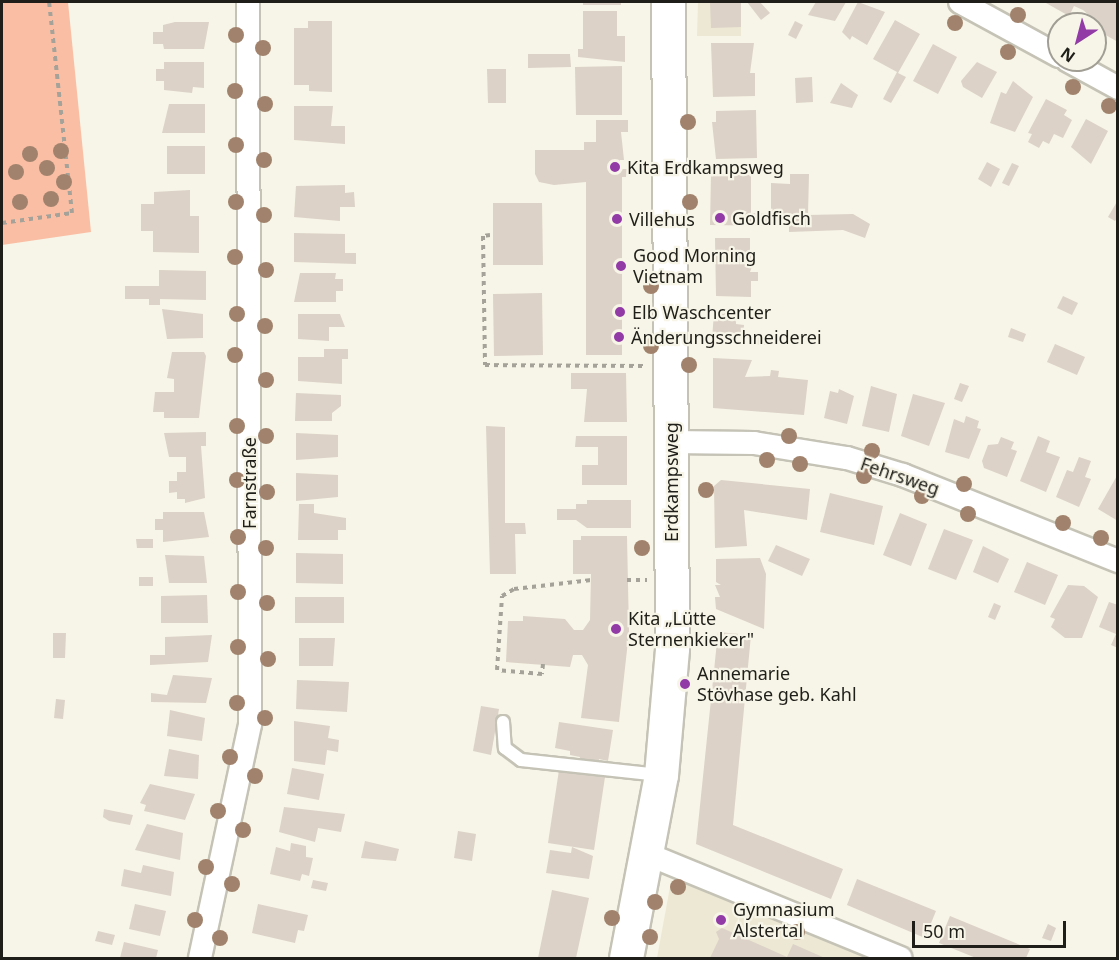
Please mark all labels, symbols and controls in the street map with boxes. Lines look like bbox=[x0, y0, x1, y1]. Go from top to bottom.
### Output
north arrow bbox=[1047, 12, 1107, 72]
text: N bbox=[1056, 42, 1079, 68]
place label: Kita Erdkampsweg bbox=[627, 156, 784, 178]
marker: Kita Erdkampsweg bbox=[608, 160, 622, 174]
place label: Goldfisch bbox=[732, 207, 811, 229]
place label: Villehus bbox=[629, 208, 695, 230]
marker: Goldfisch bbox=[713, 211, 727, 225]
marker: Villehus bbox=[610, 212, 624, 226]
place label: Good Morning Vietnam bbox=[633, 245, 756, 288]
marker: Good Morning Vietnam bbox=[614, 259, 628, 273]
place label: Elb Waschcenter bbox=[632, 301, 771, 323]
marker: Elb Waschcenter bbox=[613, 305, 627, 319]
place label: Änderungsschneiderei bbox=[631, 326, 822, 348]
marker: Änderungsschneiderei bbox=[612, 330, 626, 344]
street label: Erdkampsweg bbox=[660, 422, 682, 542]
street label: Farnstraße bbox=[238, 437, 260, 529]
street label: Fehrsweg bbox=[858, 452, 942, 500]
place label: Kita „Lütte Sternenkieker" bbox=[628, 608, 754, 650]
marker: Kita „Lütte Sternenkieker" bbox=[609, 622, 623, 636]
place label: Annemarie Stövhase geb. Kahl bbox=[697, 663, 857, 706]
marker: Annemarie Stövhase geb. Kahl bbox=[678, 677, 692, 691]
place label: Gymnasium Alstertal bbox=[733, 899, 835, 942]
scale bar bbox=[915, 909, 1070, 947]
marker: Gymnasium Alstertal bbox=[714, 913, 728, 927]
text: 50 m bbox=[923, 919, 965, 943]

